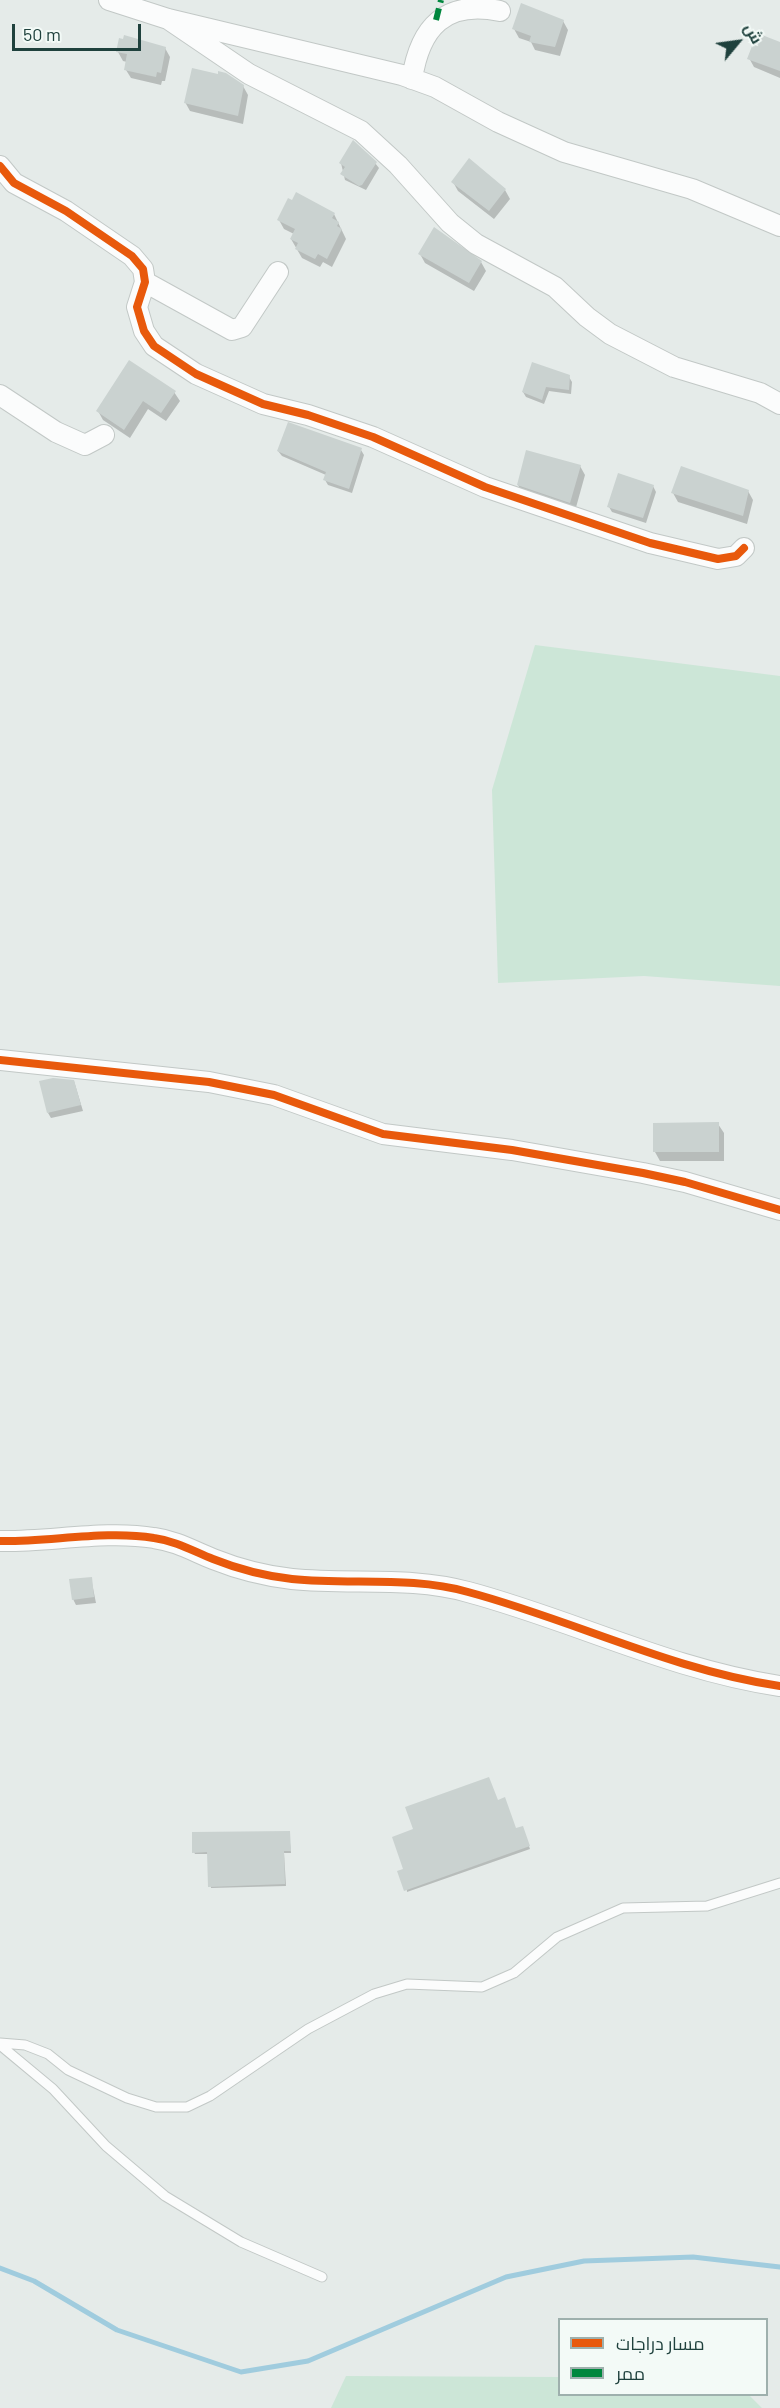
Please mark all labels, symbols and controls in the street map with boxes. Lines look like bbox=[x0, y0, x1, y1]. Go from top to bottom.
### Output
scale bar bbox=[15, 12, 144, 50]
north arrow bbox=[708, 12, 768, 72]
text: ش bbox=[741, 19, 767, 47]
text: 50 m bbox=[23, 23, 61, 45]
legend bbox=[558, 2318, 768, 2396]
text: مسار دراجات bbox=[616, 2332, 704, 2354]
text: ممر bbox=[616, 2362, 645, 2384]

